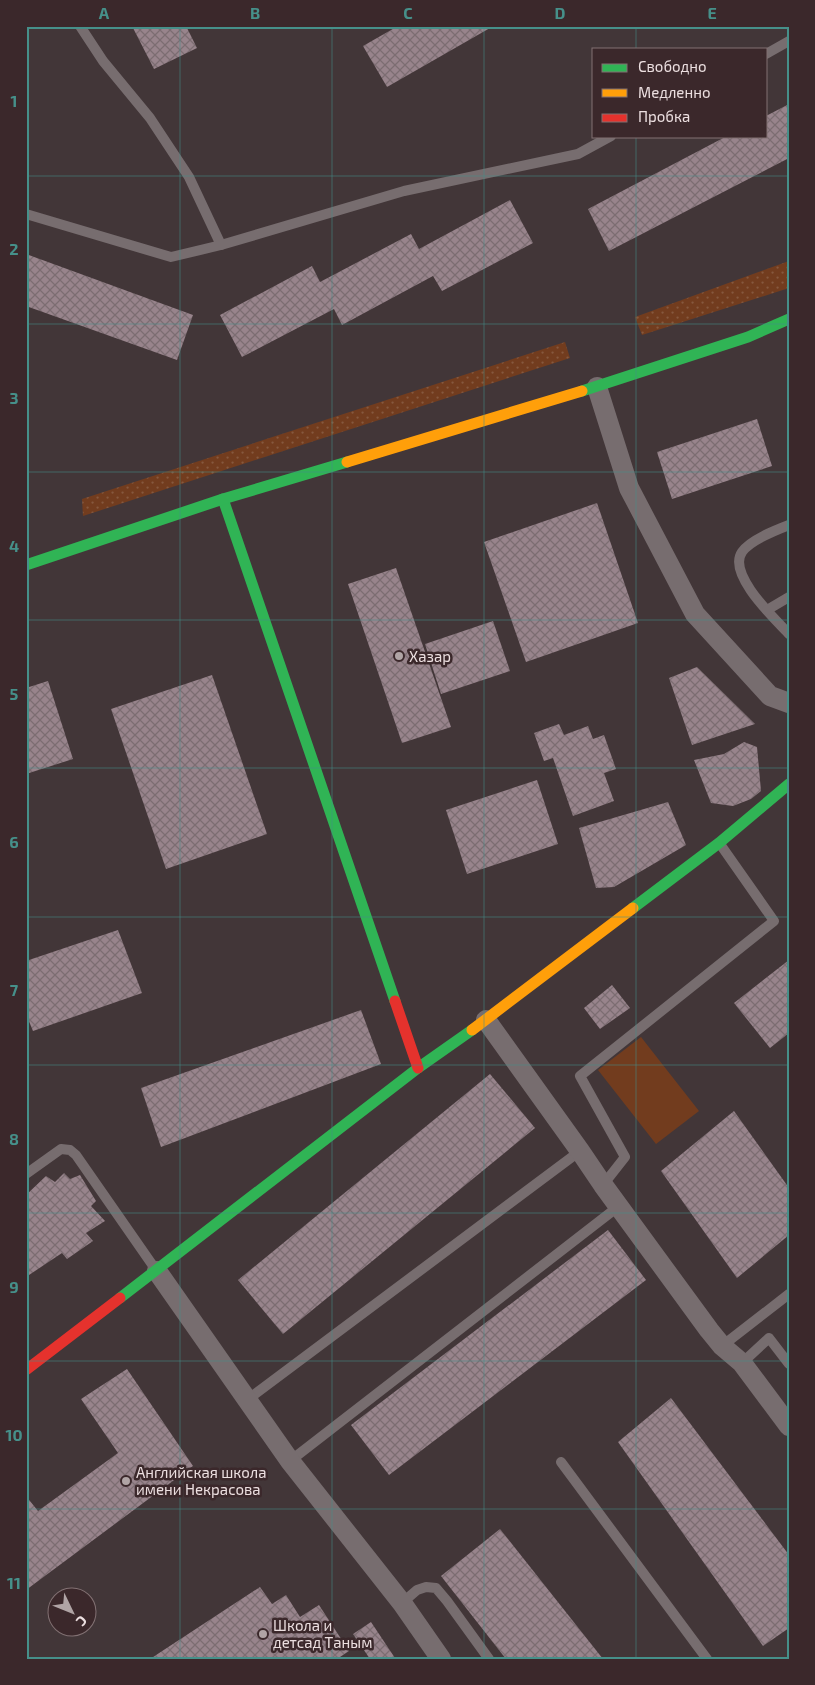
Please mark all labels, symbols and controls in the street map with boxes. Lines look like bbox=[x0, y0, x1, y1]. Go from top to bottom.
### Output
text: A bbox=[99, 3, 110, 22]
text: B bbox=[250, 3, 260, 22]
text: C bbox=[403, 3, 413, 22]
text: D bbox=[555, 3, 566, 22]
text: E bbox=[707, 3, 717, 22]
legend bbox=[592, 48, 768, 138]
text: Свободно bbox=[638, 57, 707, 75]
text: Медленно bbox=[638, 83, 711, 101]
text: 1 bbox=[11, 91, 17, 110]
text: Пробка bbox=[638, 107, 690, 125]
text: 2 bbox=[9, 239, 19, 258]
text: 3 bbox=[9, 388, 19, 407]
text: 4 bbox=[9, 536, 19, 555]
place label: Хазар bbox=[409, 647, 451, 665]
marker: Хазар bbox=[393, 650, 405, 662]
text: 5 bbox=[10, 684, 19, 703]
text: 6 bbox=[9, 832, 19, 851]
text: 7 bbox=[10, 980, 19, 999]
text: 8 bbox=[9, 1129, 19, 1148]
text: 9 bbox=[9, 1277, 19, 1296]
text: 10 bbox=[5, 1425, 23, 1444]
place label: Английская школа имени Некрасова bbox=[136, 1463, 266, 1498]
marker: Английская школа имени Некрасова bbox=[120, 1475, 132, 1487]
text: 11 bbox=[7, 1573, 21, 1592]
north arrow bbox=[48, 1588, 98, 1638]
text: С bbox=[73, 1612, 91, 1630]
place label: Школа и детсад Таным bbox=[273, 1616, 372, 1651]
marker: Школа и детсад Таным bbox=[257, 1628, 269, 1640]

